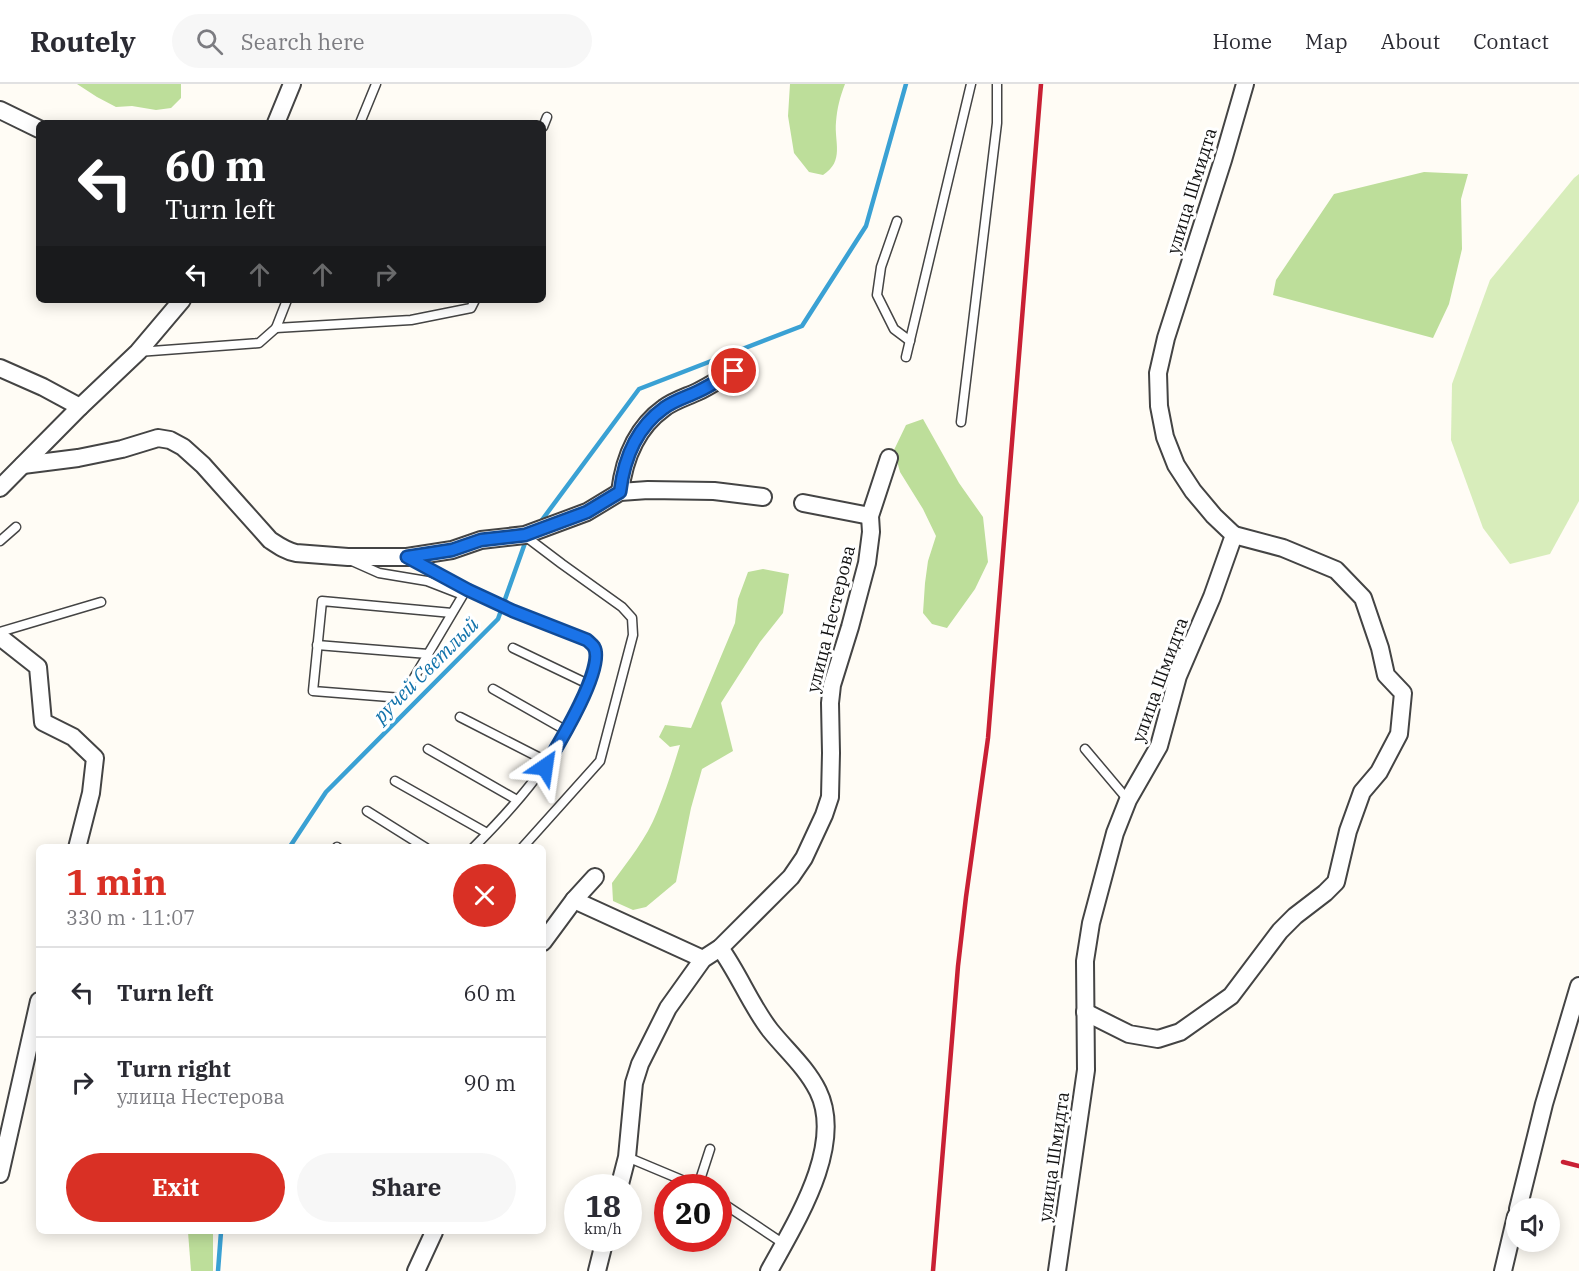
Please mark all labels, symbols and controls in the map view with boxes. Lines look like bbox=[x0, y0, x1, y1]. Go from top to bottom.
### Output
search box bbox=[172, 14, 592, 68]
text: Routely bbox=[30, 23, 136, 60]
icon: search bbox=[193, 25, 226, 58]
text: Search here bbox=[241, 27, 365, 56]
text: Home bbox=[1212, 27, 1272, 55]
text: Map bbox=[1305, 27, 1348, 55]
text: About bbox=[1381, 27, 1440, 55]
text: Contact bbox=[1473, 27, 1549, 55]
street label: улица Шмидта bbox=[1161, 125, 1222, 257]
text: 60 m bbox=[165, 138, 266, 193]
icon: left bbox=[66, 144, 144, 222]
text: Turn left bbox=[165, 191, 276, 226]
icon: left bbox=[180, 258, 213, 291]
icon: ahead bbox=[243, 258, 276, 291]
icon: ahead bbox=[306, 258, 339, 291]
icon: right bbox=[369, 258, 402, 291]
pin bbox=[708, 345, 759, 396]
icon: arrive bbox=[717, 354, 750, 387]
street label: улица Нестерова bbox=[801, 543, 860, 695]
water label: ручей Светлый bbox=[365, 610, 485, 730]
street label: улица Шмидта bbox=[1126, 614, 1193, 745]
position arrow bbox=[513, 735, 577, 799]
text: 1 min bbox=[66, 858, 167, 905]
button: close bbox=[453, 864, 516, 927]
text: 330 m · 11:07 bbox=[66, 904, 195, 931]
icon: left bbox=[66, 976, 99, 1009]
text: Turn left bbox=[117, 978, 213, 1007]
text: 60 m bbox=[464, 978, 516, 1007]
text: Turn right bbox=[117, 1054, 231, 1083]
icon: right bbox=[66, 1066, 99, 1099]
text: 90 m bbox=[464, 1068, 516, 1097]
text: улица Нестерова bbox=[117, 1083, 285, 1110]
street label: улица Шмидта bbox=[1033, 1090, 1074, 1224]
button: Exit bbox=[66, 1153, 285, 1222]
button: Share bbox=[297, 1153, 516, 1222]
speed limit sign: 20 bbox=[654, 1174, 732, 1252]
text: 18 bbox=[585, 1186, 621, 1225]
map controls bbox=[1506, 1198, 1560, 1252]
button: sound bbox=[1506, 1198, 1560, 1252]
text: km/h bbox=[584, 1219, 622, 1238]

